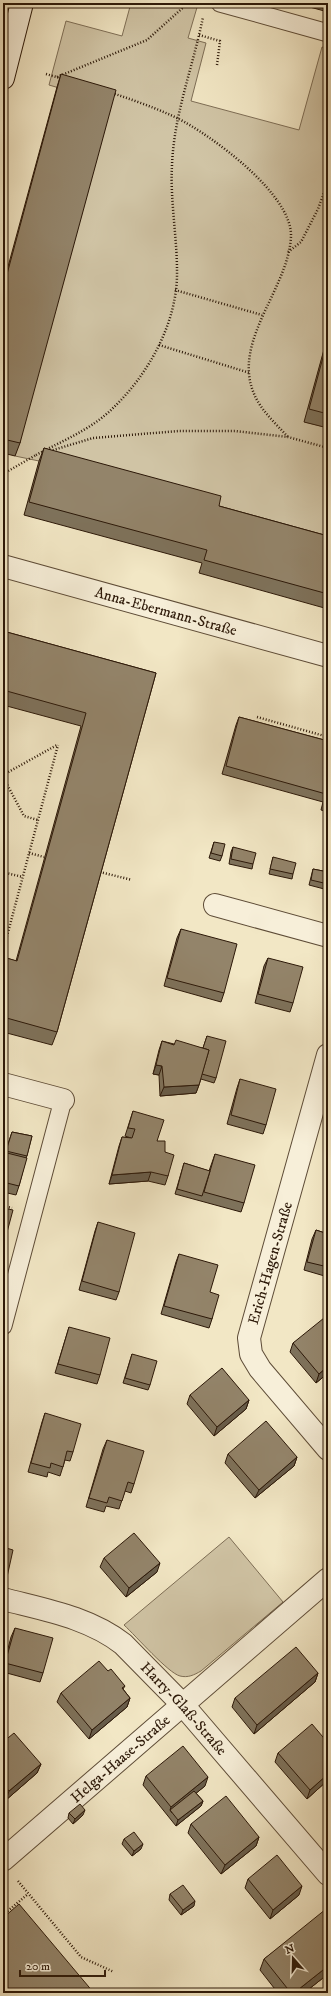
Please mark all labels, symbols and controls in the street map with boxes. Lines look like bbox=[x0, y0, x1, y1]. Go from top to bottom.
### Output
street label: Anna-Ebermann-Straße bbox=[93, 583, 239, 640]
street label: Erich-Hagen-Straße bbox=[244, 1200, 297, 1327]
street label: Harry-Glaß-Straße bbox=[136, 1658, 231, 1760]
street label: Helga-Haase-Straße bbox=[67, 1711, 174, 1807]
north arrow bbox=[273, 1938, 313, 1978]
text: N bbox=[283, 1941, 297, 1958]
scale bar bbox=[20, 1952, 105, 1978]
text: 20 m bbox=[26, 1959, 50, 1974]

